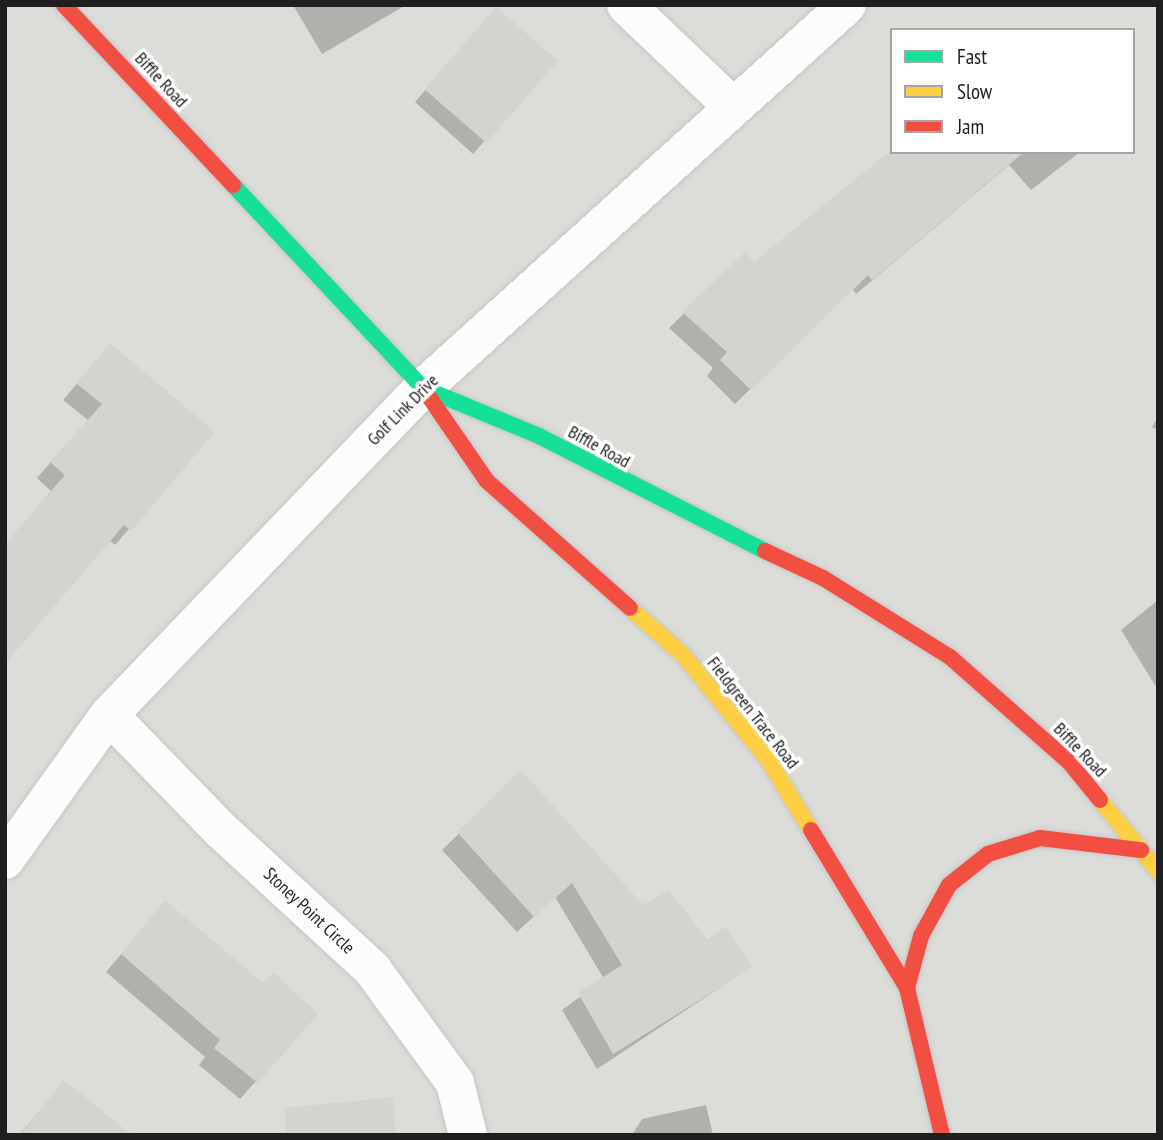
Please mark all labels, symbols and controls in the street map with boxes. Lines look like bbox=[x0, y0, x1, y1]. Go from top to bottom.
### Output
legend bbox=[890, 28, 1135, 154]
text: Fast bbox=[957, 43, 987, 70]
street label: Biffle Road bbox=[130, 48, 192, 112]
text: Slow bbox=[957, 78, 992, 105]
text: Jam bbox=[957, 113, 984, 140]
street label: Golf Link Drive bbox=[363, 370, 443, 450]
street label: Biffle Road bbox=[564, 421, 634, 473]
street label: Fieldgreen Trace Road bbox=[702, 653, 804, 773]
street label: Biffle Road bbox=[1049, 718, 1111, 782]
street label: Stoney Point Circle bbox=[259, 863, 359, 959]

